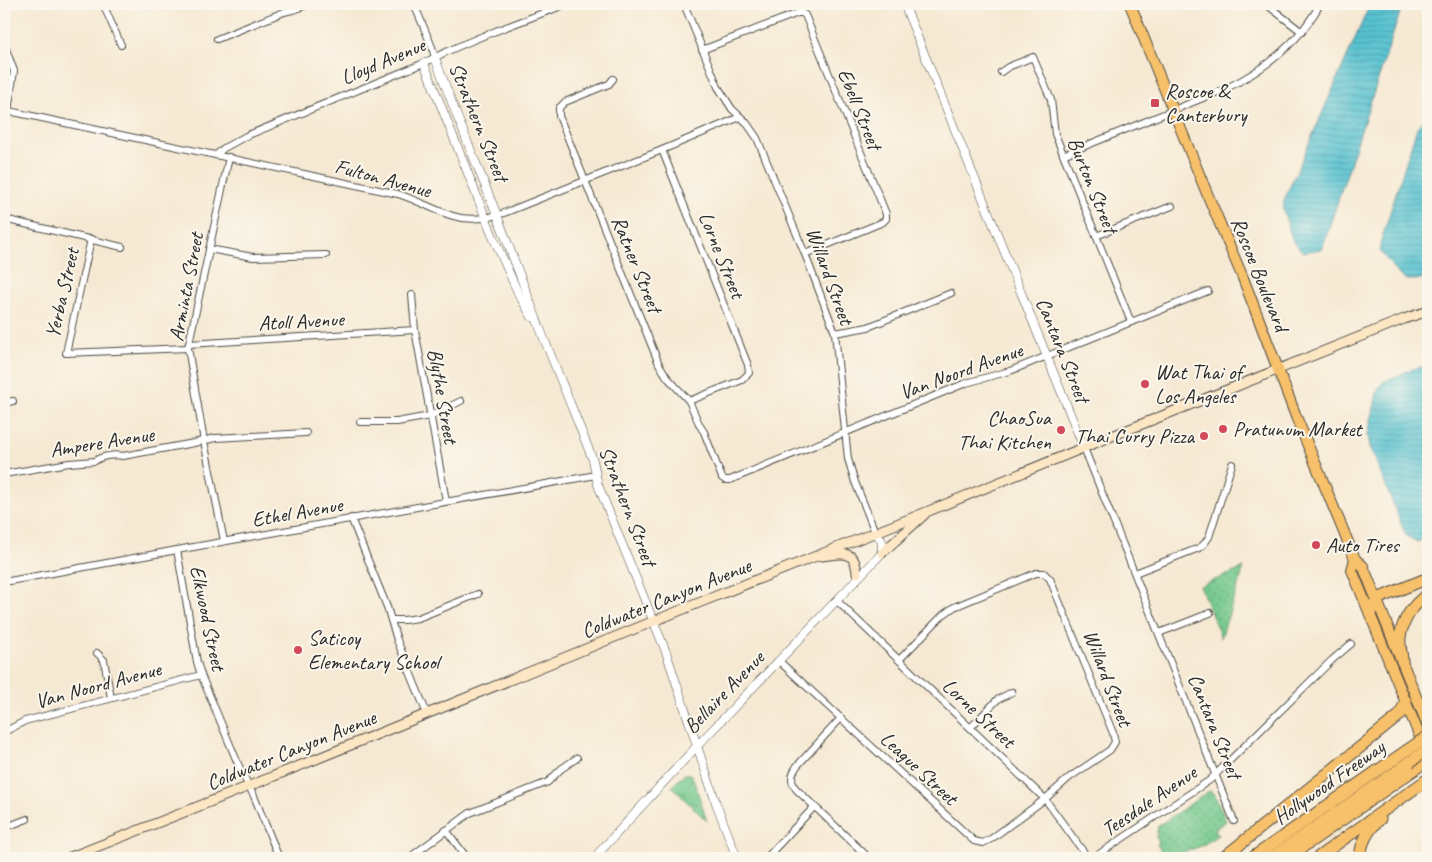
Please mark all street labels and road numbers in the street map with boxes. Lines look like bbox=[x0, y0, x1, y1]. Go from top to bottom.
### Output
street label: Lloyd Avenue bbox=[337, 31, 431, 90]
street label: Strathern Street bbox=[443, 59, 516, 188]
street label: Ebell Street bbox=[832, 65, 889, 156]
street label: Burton Street bbox=[1062, 133, 1125, 239]
street label: Fulton Avenue bbox=[332, 153, 435, 204]
street label: Lorne Street bbox=[693, 208, 752, 304]
street label: Ratner Street bbox=[606, 212, 669, 319]
street label: Roscoe Boulevard bbox=[1225, 213, 1296, 338]
street label: Willard Street bbox=[800, 224, 860, 330]
street label: Arminta Street bbox=[163, 229, 210, 343]
street label: Yerba Street bbox=[39, 243, 85, 341]
street label: Cantara Street bbox=[1030, 294, 1097, 409]
street label: Atoll Avenue bbox=[258, 306, 347, 336]
street label: Van Noord Avenue bbox=[896, 336, 1027, 405]
street label: Blythe Street bbox=[422, 347, 464, 447]
street label: Ampere Avenue bbox=[48, 421, 157, 463]
street label: Strathern Street bbox=[593, 443, 664, 572]
street label: Ethel Avenue bbox=[250, 491, 346, 533]
street label: Coldwater Canyon Avenue bbox=[577, 552, 756, 644]
street label: Elkwood Street bbox=[184, 563, 232, 675]
street label: Willard Street bbox=[1078, 626, 1139, 732]
street label: Bellaire Avenue bbox=[678, 644, 771, 739]
street label: Van Noord Avenue bbox=[32, 655, 165, 714]
street label: Cantara Street bbox=[1182, 670, 1249, 785]
street label: Lorne Street bbox=[937, 673, 1022, 755]
street label: Coldwater Canyon Avenue bbox=[202, 704, 381, 796]
street label: League Street bbox=[875, 726, 965, 812]
street label: Hollywood Freeway bbox=[1268, 733, 1391, 830]
street label: Teesdale Avenue bbox=[1096, 759, 1203, 842]

